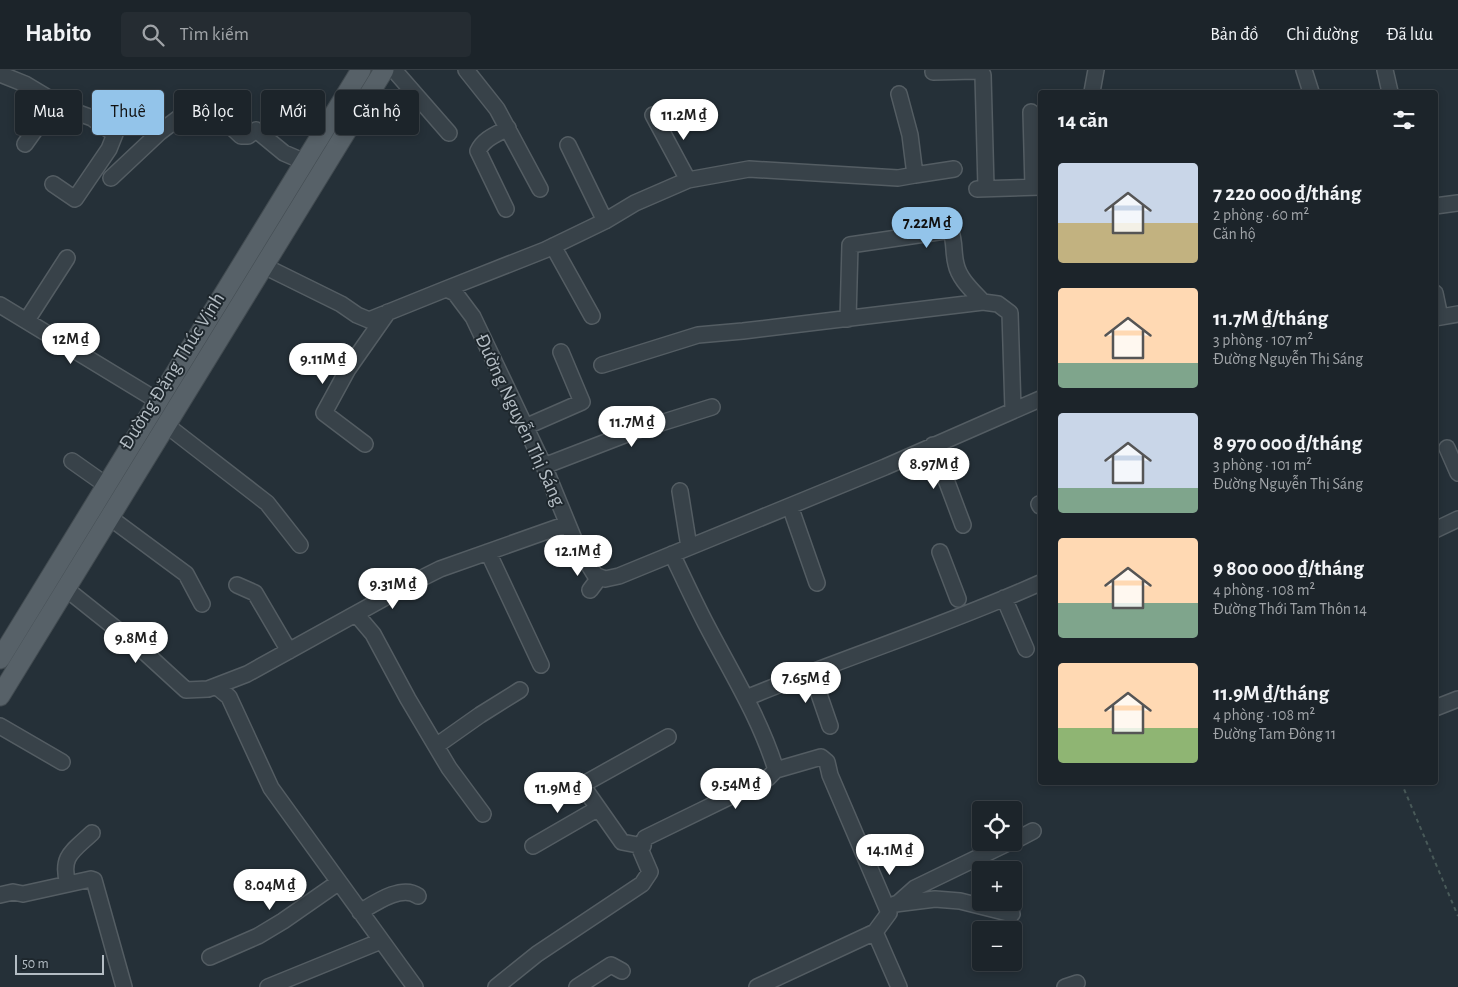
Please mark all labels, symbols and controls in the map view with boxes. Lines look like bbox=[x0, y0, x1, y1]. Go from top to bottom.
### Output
search box bbox=[121, 12, 471, 57]
icon: search bbox=[139, 21, 167, 49]
text: Habito bbox=[25, 22, 91, 46]
text: Tìm kiếm bbox=[179, 25, 249, 44]
text: Bản đồ bbox=[1210, 26, 1258, 44]
text: Chỉ đường bbox=[1286, 26, 1358, 44]
text: Đã lưu bbox=[1386, 26, 1433, 44]
chip: Mua bbox=[15, 90, 82, 135]
chip: Thuê bbox=[92, 90, 164, 135]
chip: Bộ lọc bbox=[174, 90, 251, 135]
chip: Mới bbox=[261, 90, 325, 135]
chip: Căn hộ bbox=[335, 90, 419, 135]
pin: 11.2M ₫ bbox=[638, 98, 730, 141]
icon: filters bbox=[1390, 106, 1418, 134]
text: 11.2M ₫ bbox=[661, 107, 707, 123]
text: 14 căn bbox=[1058, 110, 1108, 131]
icon: home bbox=[1098, 183, 1158, 243]
text: 7 220 000 ₫/tháng bbox=[1213, 183, 1361, 204]
pin: 7.22M ₫ bbox=[881, 206, 973, 249]
text: 2 phòng · 60 m² bbox=[1213, 207, 1309, 223]
text: 7.22M ₫ bbox=[903, 215, 951, 231]
text: Căn hộ bbox=[1213, 226, 1256, 242]
street label: Đường Đặng Thúc Vịnh bbox=[116, 289, 228, 453]
icon: home bbox=[1098, 308, 1158, 368]
text: 11.7M ₫/tháng bbox=[1213, 308, 1328, 329]
pin: 12M ₫ bbox=[36, 322, 106, 365]
text: 12M ₫ bbox=[53, 331, 89, 347]
street label: Đường Nguyễn Thị Sáng bbox=[471, 331, 569, 509]
text: 3 phòng · 107 m² bbox=[1213, 332, 1313, 348]
pin: 9.11M ₫ bbox=[277, 342, 369, 385]
text: 9.11M ₫ bbox=[300, 351, 346, 367]
text: Đường Nguyễn Thị Sáng bbox=[1213, 351, 1363, 367]
pin: 11.7M ₫ bbox=[586, 406, 678, 448]
text: 11.7M ₫ bbox=[609, 414, 655, 430]
icon: home bbox=[1098, 433, 1158, 493]
text: 8 970 000 ₫/tháng bbox=[1213, 433, 1362, 454]
pin: 8.97M ₫ bbox=[888, 448, 980, 490]
text: 8.97M ₫ bbox=[909, 456, 959, 472]
text: 3 phòng · 101 m² bbox=[1213, 457, 1312, 473]
text: Đường Nguyễn Thị Sáng bbox=[1213, 476, 1363, 492]
pin: 12.1M ₫ bbox=[532, 534, 624, 577]
text: 12.1M ₫ bbox=[555, 543, 601, 559]
icon: home bbox=[1098, 558, 1158, 618]
text: 9 800 000 ₫/tháng bbox=[1213, 558, 1364, 579]
pin: 9.31M ₫ bbox=[347, 568, 439, 610]
text: 9.31M ₫ bbox=[369, 576, 417, 592]
text: 4 phòng · 108 m² bbox=[1213, 582, 1315, 598]
text: Đường Thới Tam Thôn 14 bbox=[1213, 601, 1367, 617]
pin: 9.8M ₫ bbox=[95, 622, 177, 664]
text: 9.8M ₫ bbox=[115, 630, 157, 646]
pin: 7.65M ₫ bbox=[760, 662, 852, 704]
text: 7.65M ₫ bbox=[782, 670, 830, 686]
icon: home bbox=[1098, 683, 1158, 743]
text: 11.9M ₫/tháng bbox=[1213, 683, 1329, 704]
text: 4 phòng · 108 m² bbox=[1213, 707, 1315, 723]
text: Đường Tam Đông 11 bbox=[1213, 726, 1336, 742]
pin: 9.54M ₫ bbox=[690, 768, 782, 810]
pin: 11.9M ₫ bbox=[512, 772, 604, 814]
text: 9.54M ₫ bbox=[711, 776, 761, 792]
text: 11.9M ₫ bbox=[535, 780, 581, 796]
map controls bbox=[972, 801, 1022, 971]
button: locate bbox=[972, 801, 1022, 851]
pin: 14.1M ₫ bbox=[844, 834, 936, 876]
text: 14.1M ₫ bbox=[867, 842, 913, 858]
button: + bbox=[972, 861, 1022, 911]
pin: 8.04M ₫ bbox=[224, 868, 316, 911]
text: 8.04M ₫ bbox=[245, 877, 295, 893]
button: − bbox=[972, 921, 1022, 971]
scale bar bbox=[15, 952, 104, 975]
text: 50 m bbox=[22, 957, 49, 971]

